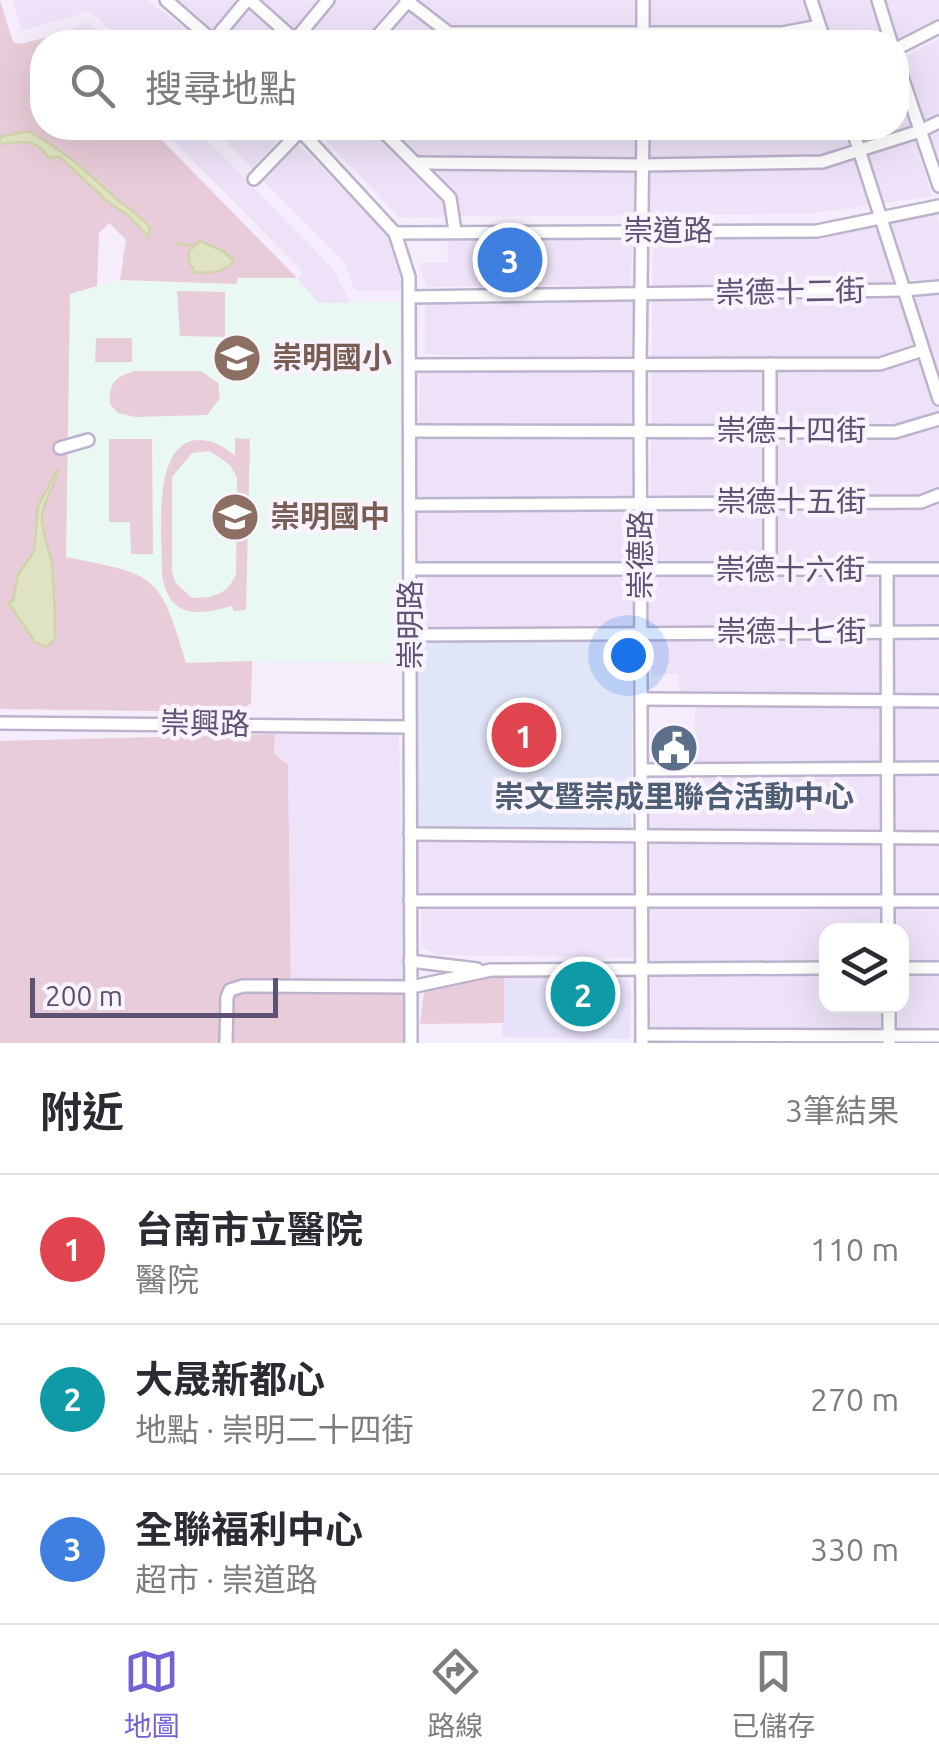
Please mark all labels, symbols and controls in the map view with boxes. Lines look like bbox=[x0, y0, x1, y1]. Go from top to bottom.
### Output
search box bbox=[30, 30, 909, 140]
icon: search bbox=[65, 58, 120, 113]
text: 搜尋地點 bbox=[145, 67, 297, 109]
street label: 崇道路 bbox=[623, 213, 713, 247]
pin: 3 bbox=[478, 222, 542, 298]
street label: 崇德十二街 bbox=[715, 273, 865, 309]
school or university icon: 崇明國小 bbox=[211, 332, 263, 384]
place label: 崇明國小 bbox=[272, 340, 392, 374]
street label: 崇德十四街 bbox=[716, 413, 866, 447]
street label: 崇德十五街 bbox=[716, 484, 866, 518]
school or university icon: 崇明國中 bbox=[209, 491, 261, 543]
place label: 崇明國中 bbox=[270, 499, 390, 533]
street label: 崇德路 bbox=[623, 510, 657, 600]
street label: 崇德十六街 bbox=[715, 552, 865, 586]
street label: 崇明路 bbox=[393, 580, 427, 670]
street label: 崇德十七街 bbox=[716, 614, 866, 648]
your location bbox=[603, 630, 654, 681]
pin: 1 bbox=[492, 698, 556, 772]
street label: 崇興路 bbox=[160, 705, 250, 741]
public building icon: 崇文暨崇成里聯合活動中心 bbox=[648, 722, 700, 774]
place label: 崇文暨崇成里聯合活動中心 bbox=[494, 779, 854, 813]
map controls bbox=[819, 923, 909, 1013]
button: layers bbox=[819, 923, 909, 1013]
pin: 2 bbox=[550, 956, 616, 1032]
scale bar bbox=[30, 973, 278, 1018]
text: 200 m bbox=[45, 980, 123, 1011]
text: 附近 bbox=[40, 1088, 124, 1135]
text: 3筆結果 bbox=[785, 1092, 899, 1128]
text: 台南市立醫院 bbox=[135, 1208, 363, 1250]
text: 1 bbox=[63, 1231, 82, 1267]
text: 110 m bbox=[810, 1231, 899, 1267]
text: 醫院 bbox=[135, 1261, 199, 1297]
text: 大晟新都心 bbox=[135, 1358, 325, 1400]
text: 2 bbox=[63, 1381, 82, 1417]
text: 270 m bbox=[810, 1381, 899, 1417]
text: 地點 · 崇明二十四街 bbox=[135, 1411, 414, 1447]
text: 全聯福利中心 bbox=[135, 1508, 363, 1550]
text: 3 bbox=[63, 1531, 82, 1567]
text: 330 m bbox=[810, 1531, 899, 1567]
text: 超市 · 崇道路 bbox=[135, 1561, 318, 1597]
tab: 地圖 bbox=[124, 1644, 180, 1744]
tab: 路線 bbox=[427, 1644, 483, 1744]
tab: 已儲存 bbox=[731, 1644, 815, 1744]

